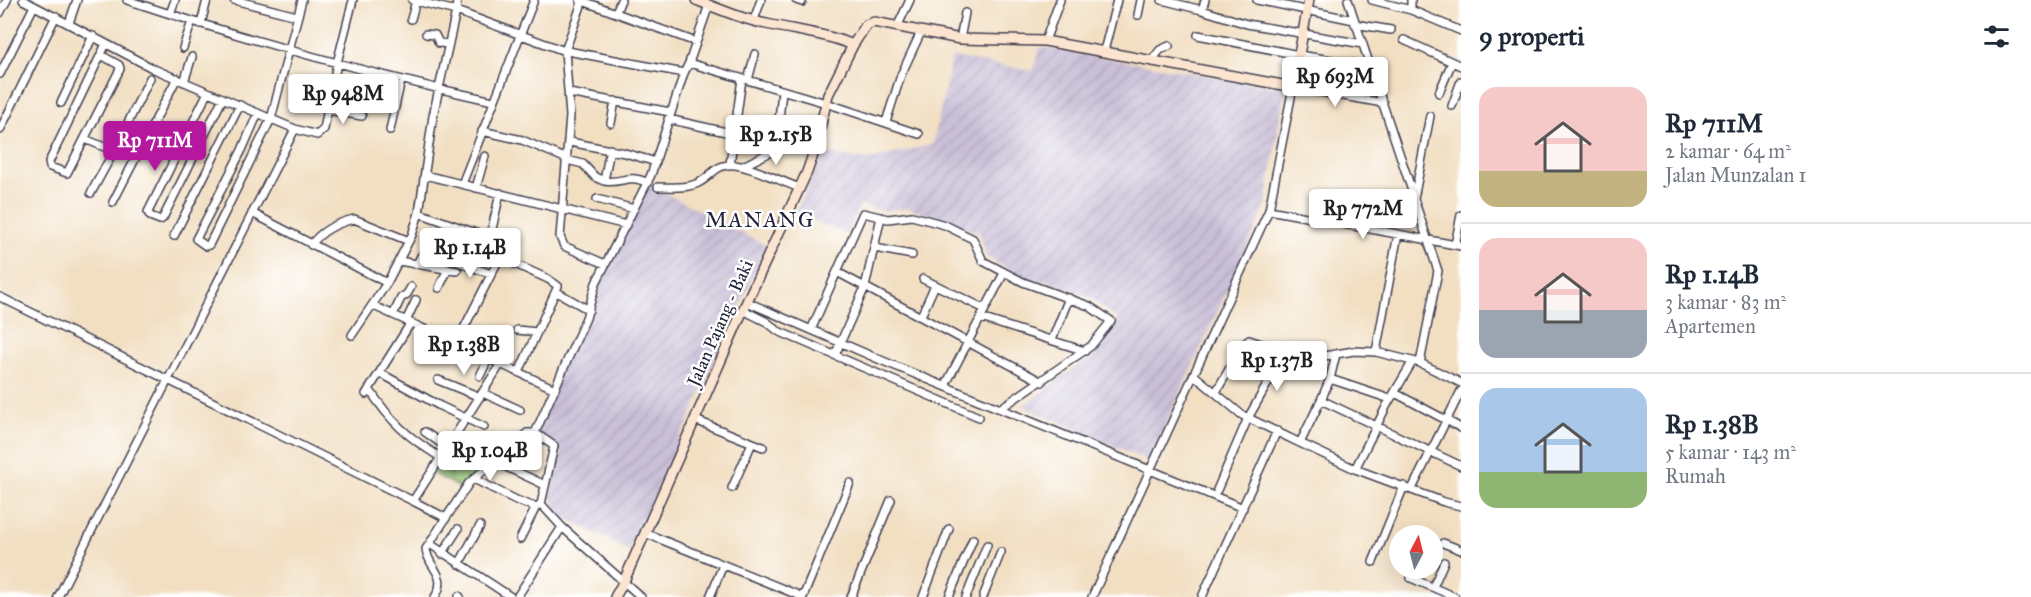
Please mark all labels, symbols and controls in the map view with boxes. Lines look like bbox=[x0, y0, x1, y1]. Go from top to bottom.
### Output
text: 9 properti bbox=[1479, 20, 1584, 52]
icon: filters bbox=[1980, 20, 2013, 53]
pin: Rp 693M bbox=[1280, 57, 1390, 108]
text: Rp 693M bbox=[1296, 64, 1374, 88]
pin: Rp 948M bbox=[288, 74, 398, 125]
text: Rp 948M bbox=[302, 81, 384, 105]
text: Rp 711M bbox=[1665, 107, 1763, 139]
icon: home bbox=[1527, 111, 1599, 183]
pin: Rp 2.15B bbox=[714, 115, 838, 166]
pin: Rp 711M bbox=[100, 121, 210, 172]
text: Rp 2.15B bbox=[739, 122, 813, 146]
text: Rp 711M bbox=[117, 128, 193, 152]
text: 2 kamar · 64 m² bbox=[1665, 139, 1791, 163]
text: Jalan Munzalan 1 bbox=[1665, 163, 1807, 187]
pin: Rp 772M bbox=[1308, 189, 1418, 240]
text: Rp 772M bbox=[1323, 196, 1403, 220]
district label: MANANG bbox=[705, 207, 815, 233]
pin: Rp 1.14B bbox=[408, 228, 532, 279]
text: Rp 1.14B bbox=[434, 235, 506, 259]
street label: Jalan Pajang - Baki bbox=[681, 256, 759, 392]
text: Rp 1.14B bbox=[1665, 258, 1760, 290]
icon: home bbox=[1527, 262, 1599, 334]
text: 3 kamar · 83 m² bbox=[1665, 290, 1786, 314]
text: Apartemen bbox=[1665, 314, 1756, 338]
pin: Rp 1.38B bbox=[402, 325, 526, 376]
text: Rp 1.38B bbox=[428, 332, 500, 356]
pin: Rp 1.37B bbox=[1215, 341, 1339, 392]
text: Rp 1.37B bbox=[1241, 348, 1313, 372]
text: Rp 1.38B bbox=[1665, 408, 1759, 440]
icon: home bbox=[1527, 412, 1599, 484]
pin: Rp 1.04B bbox=[428, 431, 552, 482]
text: Rp 1.04B bbox=[452, 438, 528, 462]
text: 5 kamar · 143 m² bbox=[1665, 440, 1796, 464]
text: Rumah bbox=[1665, 464, 1726, 488]
north arrow bbox=[1389, 525, 1443, 579]
map controls bbox=[1389, 525, 1443, 579]

